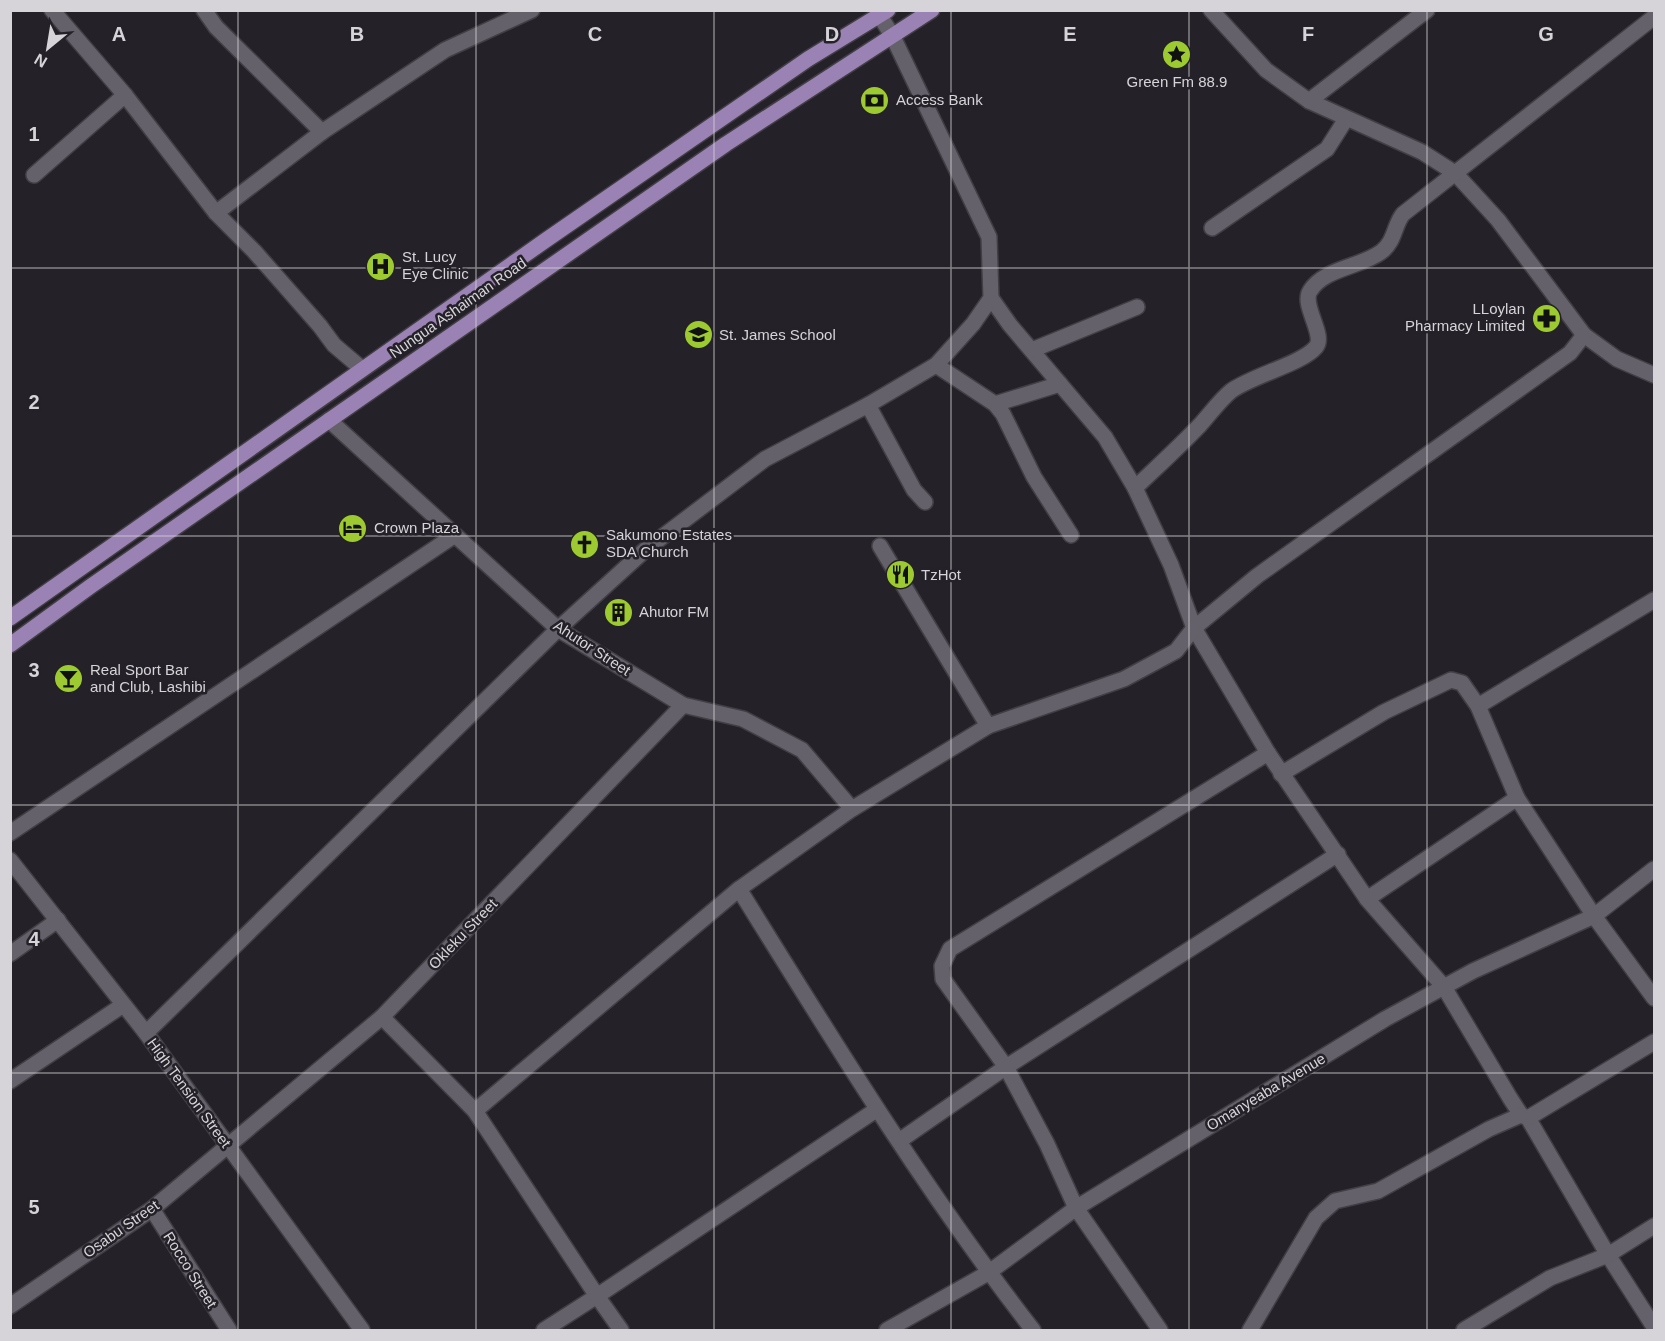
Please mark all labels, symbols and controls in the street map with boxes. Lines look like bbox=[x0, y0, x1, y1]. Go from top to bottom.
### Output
north arrow bbox=[18, 18, 78, 78]
text: A bbox=[112, 23, 126, 45]
text: B bbox=[350, 23, 364, 45]
text: C bbox=[588, 23, 602, 45]
text: D bbox=[825, 23, 839, 45]
text: E bbox=[1063, 23, 1077, 45]
text: F bbox=[1302, 23, 1314, 45]
text: G bbox=[1538, 23, 1554, 45]
place icon: Green Fm 88.9 bbox=[1161, 39, 1193, 71]
text: N bbox=[31, 50, 50, 71]
place label: Green Fm 88.9 bbox=[1127, 73, 1227, 90]
bank icon: Access Bank bbox=[859, 84, 891, 116]
place label: Access Bank bbox=[896, 91, 983, 108]
text: 1 bbox=[28, 123, 40, 145]
place label: St. Lucy Eye Clinic bbox=[402, 248, 469, 282]
hospital icon: St. Lucy Eye Clinic bbox=[365, 250, 397, 282]
street label: Nungua Ashaiman Road bbox=[386, 254, 529, 361]
place label: LLoylan Pharmacy Limited bbox=[1405, 300, 1525, 334]
pharmacy icon: LLoylan Pharmacy Limited bbox=[1530, 302, 1562, 334]
school or university icon: St. James School bbox=[682, 319, 714, 351]
place label: St. James School bbox=[719, 326, 836, 343]
text: 2 bbox=[28, 391, 40, 413]
hotel icon: Crown Plaza bbox=[337, 512, 369, 544]
place label: Crown Plaza bbox=[374, 519, 460, 536]
place label: Sakumono Estates SDA Church bbox=[606, 526, 732, 560]
church icon: Sakumono Estates SDA Church bbox=[569, 528, 601, 560]
restaurant icon: TzHot bbox=[884, 559, 916, 591]
place label: TzHot bbox=[921, 566, 962, 583]
building icon: Ahutor FM bbox=[602, 596, 634, 628]
place label: Ahutor FM bbox=[639, 603, 709, 620]
street label: Ahutor Street bbox=[551, 616, 635, 679]
text: 3 bbox=[28, 659, 40, 681]
place label: Real Sport Bar and Club, Lashibi bbox=[90, 661, 206, 695]
bar icon: Real Sport Bar and Club, Lashibi bbox=[53, 663, 85, 695]
street label: Okleku Street bbox=[425, 894, 501, 972]
text: 4 bbox=[28, 928, 40, 950]
street label: High Tension Street bbox=[144, 1035, 235, 1151]
street label: Omanyeaba Avenue bbox=[1203, 1049, 1328, 1134]
text: 5 bbox=[28, 1196, 40, 1218]
street label: Osabu Street bbox=[80, 1196, 162, 1261]
street label: Rocco Street bbox=[160, 1228, 221, 1312]

